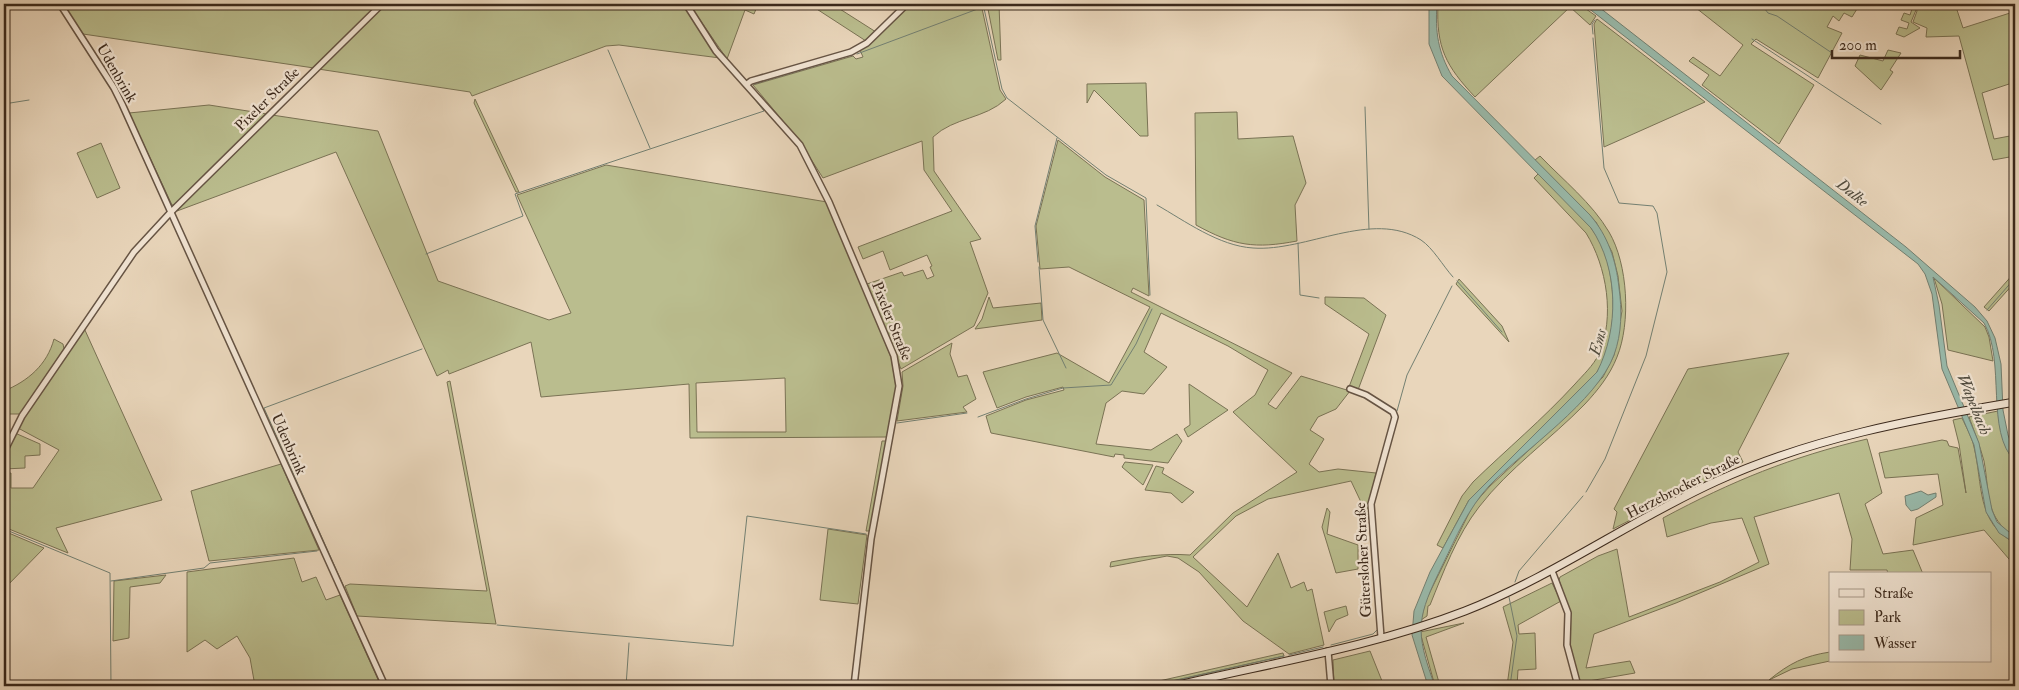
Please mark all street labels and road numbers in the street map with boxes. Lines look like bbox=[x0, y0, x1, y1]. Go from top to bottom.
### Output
street label: Udenbrink bbox=[92, 40, 141, 106]
street label: Pixeler Straße bbox=[231, 63, 304, 136]
street label: Pixeler Straße bbox=[867, 279, 916, 364]
street label: Udenbrink bbox=[267, 410, 311, 478]
street label: Herzebrocker Straße bbox=[1623, 450, 1743, 523]
street label: Gütersloher Straße bbox=[1351, 502, 1376, 618]

